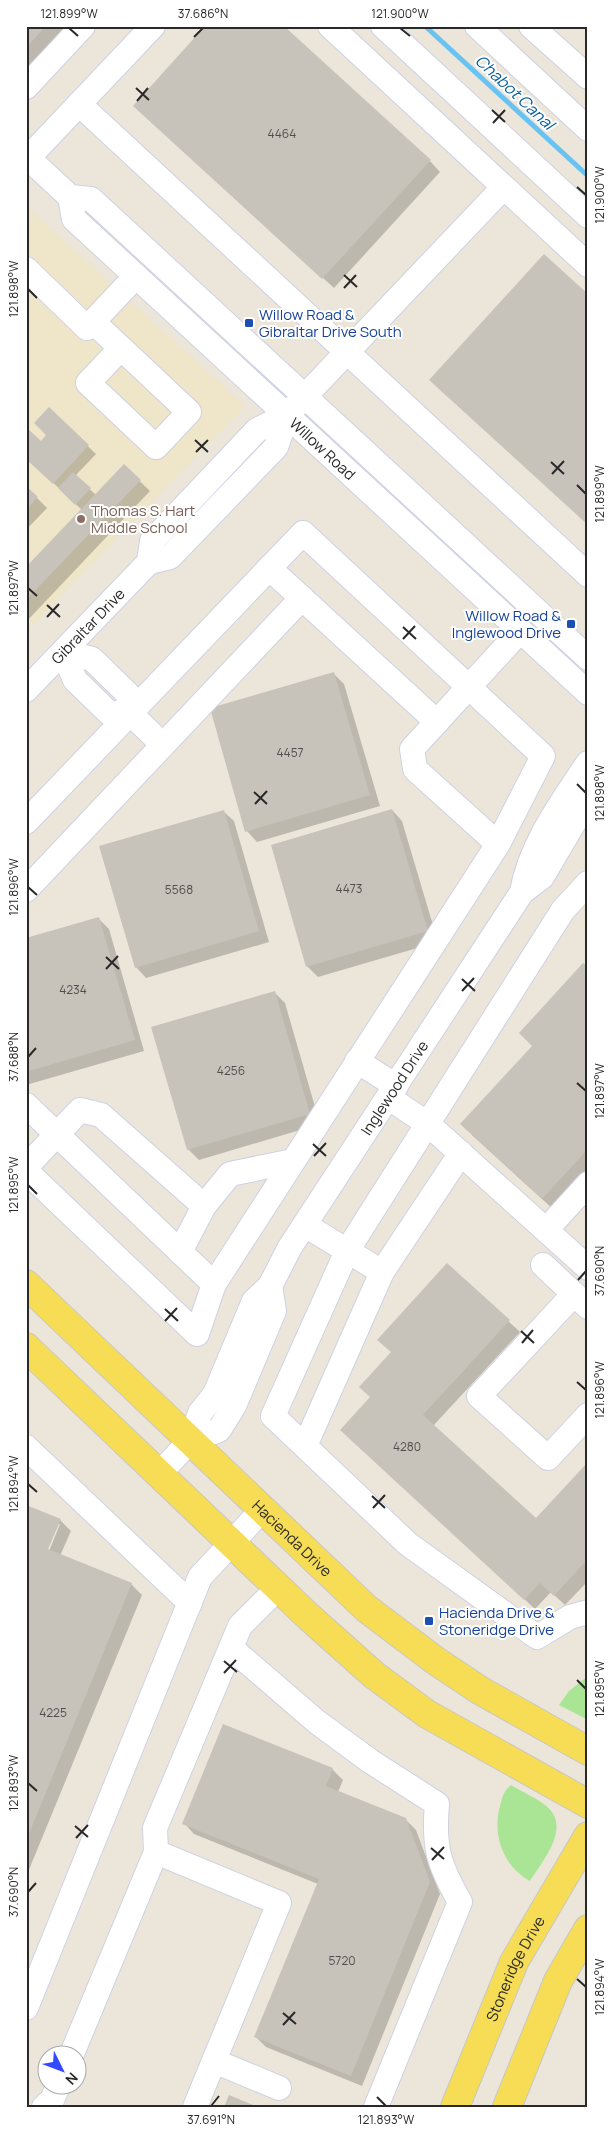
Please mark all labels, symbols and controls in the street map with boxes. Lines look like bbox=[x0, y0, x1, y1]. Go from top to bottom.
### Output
text: 121.899°W bbox=[40, 5, 98, 22]
text: 37.686°N bbox=[178, 5, 228, 22]
text: 121.900°W bbox=[371, 5, 430, 22]
water label: Chabot Canal bbox=[471, 50, 561, 136]
house number: 4464 bbox=[268, 125, 296, 142]
text: 121.900°W bbox=[591, 165, 608, 224]
text: 121.898°W bbox=[5, 260, 22, 317]
place label: Willow Road & Gibraltar Drive South bbox=[259, 304, 402, 342]
marker: Willow Road & Gibraltar Drive South bbox=[243, 317, 255, 329]
street label: Willow Road bbox=[285, 413, 360, 484]
text: 121.899°W bbox=[591, 465, 608, 523]
place label: Thomas S. Hart Middle School bbox=[91, 500, 195, 538]
marker: Thomas S. Hart Middle School bbox=[75, 513, 87, 525]
text: 121.897°W bbox=[5, 559, 22, 616]
street label: Gibraltar Drive bbox=[46, 583, 129, 668]
place label: Willow Road & Inglewood Drive bbox=[452, 605, 561, 643]
marker: Willow Road & Inglewood Drive bbox=[565, 618, 577, 630]
house number: 4457 bbox=[276, 744, 304, 761]
text: 121.898°W bbox=[591, 764, 608, 821]
text: 121.896°W bbox=[5, 858, 22, 916]
house number: 4473 bbox=[336, 880, 362, 897]
house number: 5568 bbox=[165, 881, 193, 898]
house number: 4234 bbox=[59, 981, 87, 998]
text: 37.688°N bbox=[5, 1032, 22, 1082]
street label: Inglewood Drive bbox=[356, 1036, 433, 1139]
house number: 4256 bbox=[217, 1062, 245, 1079]
text: 121.897°W bbox=[591, 1062, 608, 1119]
text: 121.895°W bbox=[5, 1156, 22, 1213]
text: 37.690°N bbox=[591, 1246, 608, 1296]
text: 121.896°W bbox=[591, 1361, 608, 1419]
house number: 4280 bbox=[393, 1438, 421, 1455]
text: 121.894°W bbox=[5, 1455, 22, 1512]
street label: Hacienda Drive bbox=[248, 1495, 337, 1581]
place label: Hacienda Drive & Stoneridge Drive bbox=[439, 1602, 555, 1640]
marker: Hacienda Drive & Stoneridge Drive bbox=[423, 1615, 435, 1627]
text: 121.895°W bbox=[591, 1660, 608, 1717]
house number: 4225 bbox=[39, 1704, 67, 1721]
text: 121.893°W bbox=[5, 1754, 22, 1811]
text: 37.690°N bbox=[5, 1867, 22, 1917]
street label: Stoneridge Drive bbox=[480, 1912, 550, 2024]
house number: 5720 bbox=[328, 1952, 356, 1969]
text: 121.894°W bbox=[591, 1958, 608, 2015]
north arrow bbox=[38, 2046, 88, 2096]
text: N bbox=[62, 2069, 82, 2089]
text: 37.691°N bbox=[187, 2111, 235, 2128]
text: 121.893°W bbox=[358, 2111, 415, 2128]

